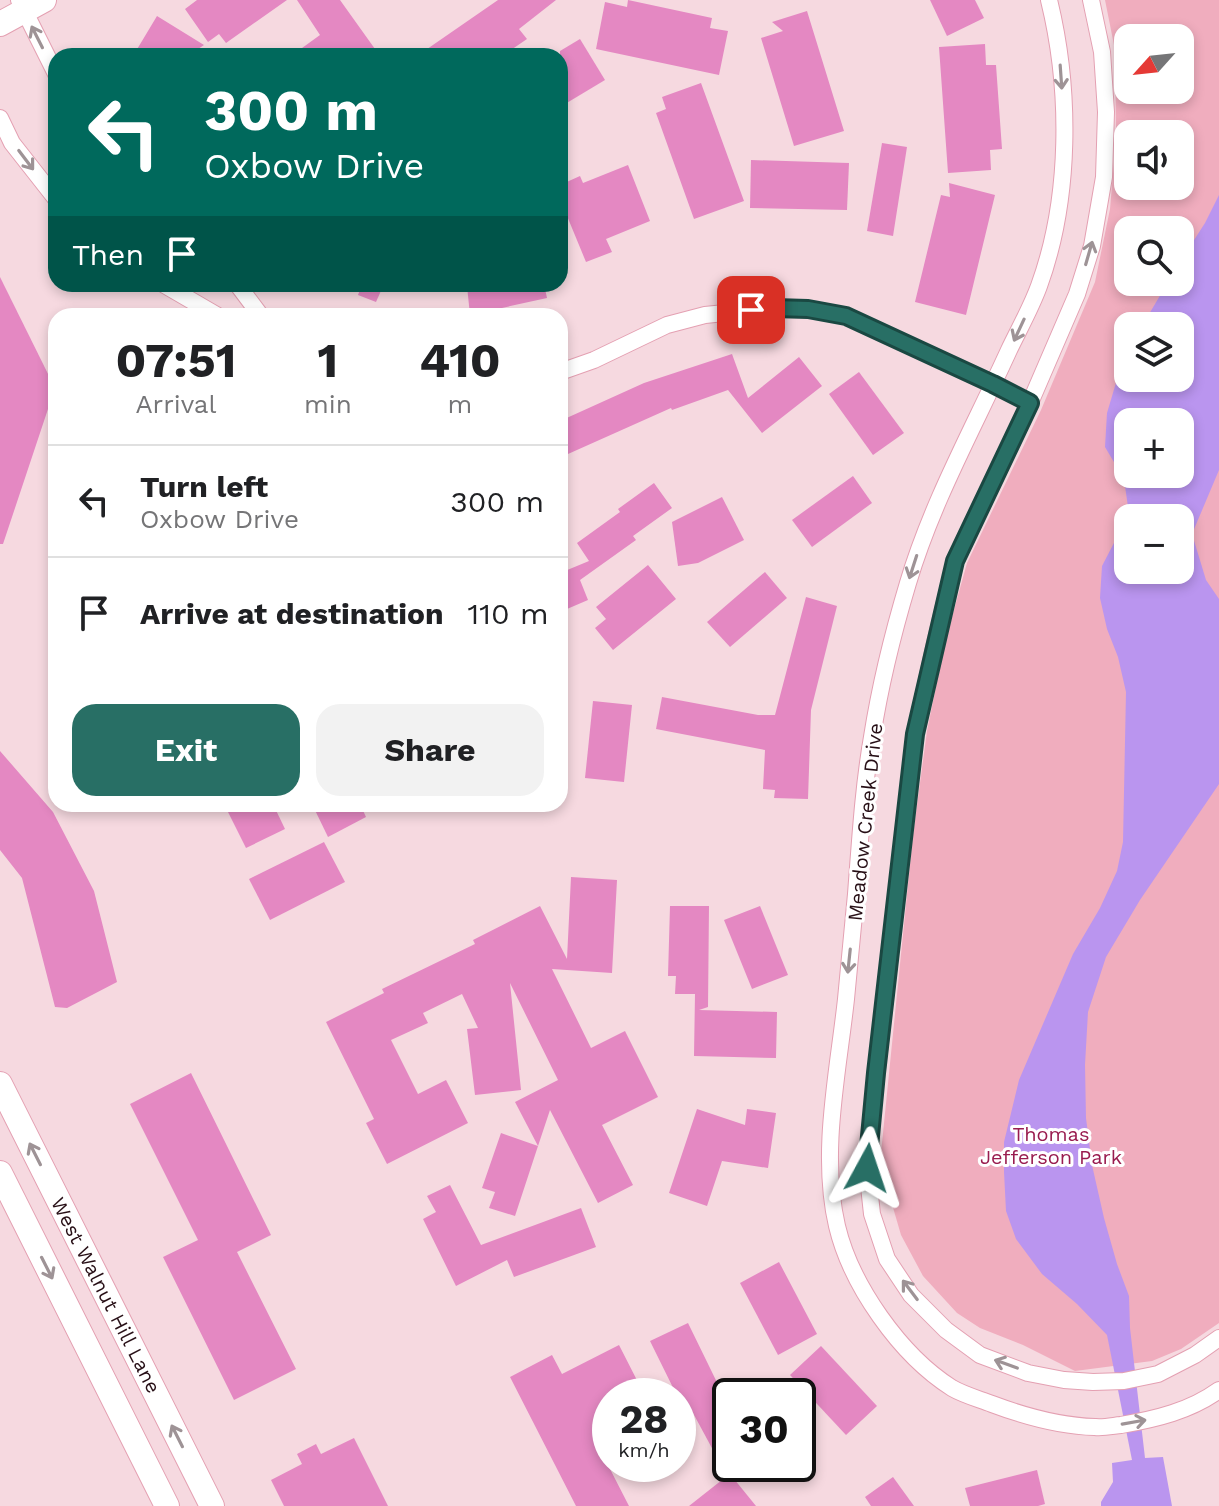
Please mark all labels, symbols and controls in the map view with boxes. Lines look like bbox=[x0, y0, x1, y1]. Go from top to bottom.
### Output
north arrow bbox=[1114, 24, 1194, 104]
map controls bbox=[1114, 24, 1194, 584]
one-way arrow bbox=[29, 26, 45, 50]
one-way arrow bbox=[1054, 63, 1069, 90]
text: 300 m bbox=[204, 78, 378, 144]
icon: left bbox=[72, 80, 176, 184]
button: sound bbox=[1114, 120, 1194, 200]
text: Oxbow Drive bbox=[204, 145, 424, 187]
one-way arrow bbox=[17, 149, 34, 170]
button: search bbox=[1114, 216, 1194, 296]
icon: arrive bbox=[160, 232, 204, 276]
text: Then bbox=[72, 237, 144, 272]
one-way arrow bbox=[1083, 241, 1098, 266]
pin bbox=[717, 276, 785, 344]
icon: arrive bbox=[729, 288, 773, 332]
button: layers bbox=[1114, 312, 1194, 392]
one-way arrow bbox=[1010, 317, 1025, 341]
text: 07:51 bbox=[115, 332, 237, 389]
text: 1 bbox=[317, 332, 338, 389]
text: 410 bbox=[419, 332, 501, 389]
text: Arrival bbox=[135, 389, 217, 419]
text: min bbox=[304, 389, 352, 419]
text: m bbox=[447, 389, 472, 419]
button: + bbox=[1114, 408, 1194, 488]
text: Turn left bbox=[140, 469, 268, 504]
icon: left bbox=[72, 479, 116, 523]
text: 300 m bbox=[450, 484, 544, 519]
text: Oxbow Drive bbox=[140, 504, 299, 534]
button: − bbox=[1114, 504, 1194, 584]
one-way arrow bbox=[905, 554, 920, 579]
icon: arrive bbox=[72, 591, 116, 635]
text: Arrive at destination bbox=[140, 596, 444, 631]
text: 110 m bbox=[468, 596, 549, 631]
button: Exit bbox=[72, 704, 300, 796]
button: Share bbox=[316, 704, 544, 796]
street label: Meadow Creek Drive bbox=[843, 722, 887, 922]
one-way arrow bbox=[842, 947, 857, 974]
park label: Thomas Jefferson Park bbox=[980, 1122, 1122, 1169]
position arrow bbox=[825, 1126, 909, 1210]
one-way arrow bbox=[27, 1142, 43, 1166]
street label: West Walnut Hill Lane bbox=[46, 1193, 166, 1397]
one-way arrow bbox=[40, 1256, 56, 1280]
one-way arrow bbox=[901, 1280, 918, 1301]
one-way arrow bbox=[994, 1356, 1019, 1371]
speed limit sign: 30 bbox=[712, 1378, 816, 1482]
text: 28 bbox=[620, 1396, 668, 1443]
one-way arrow bbox=[1120, 1414, 1146, 1429]
one-way arrow bbox=[169, 1425, 184, 1449]
text: km/h bbox=[618, 1438, 670, 1462]

